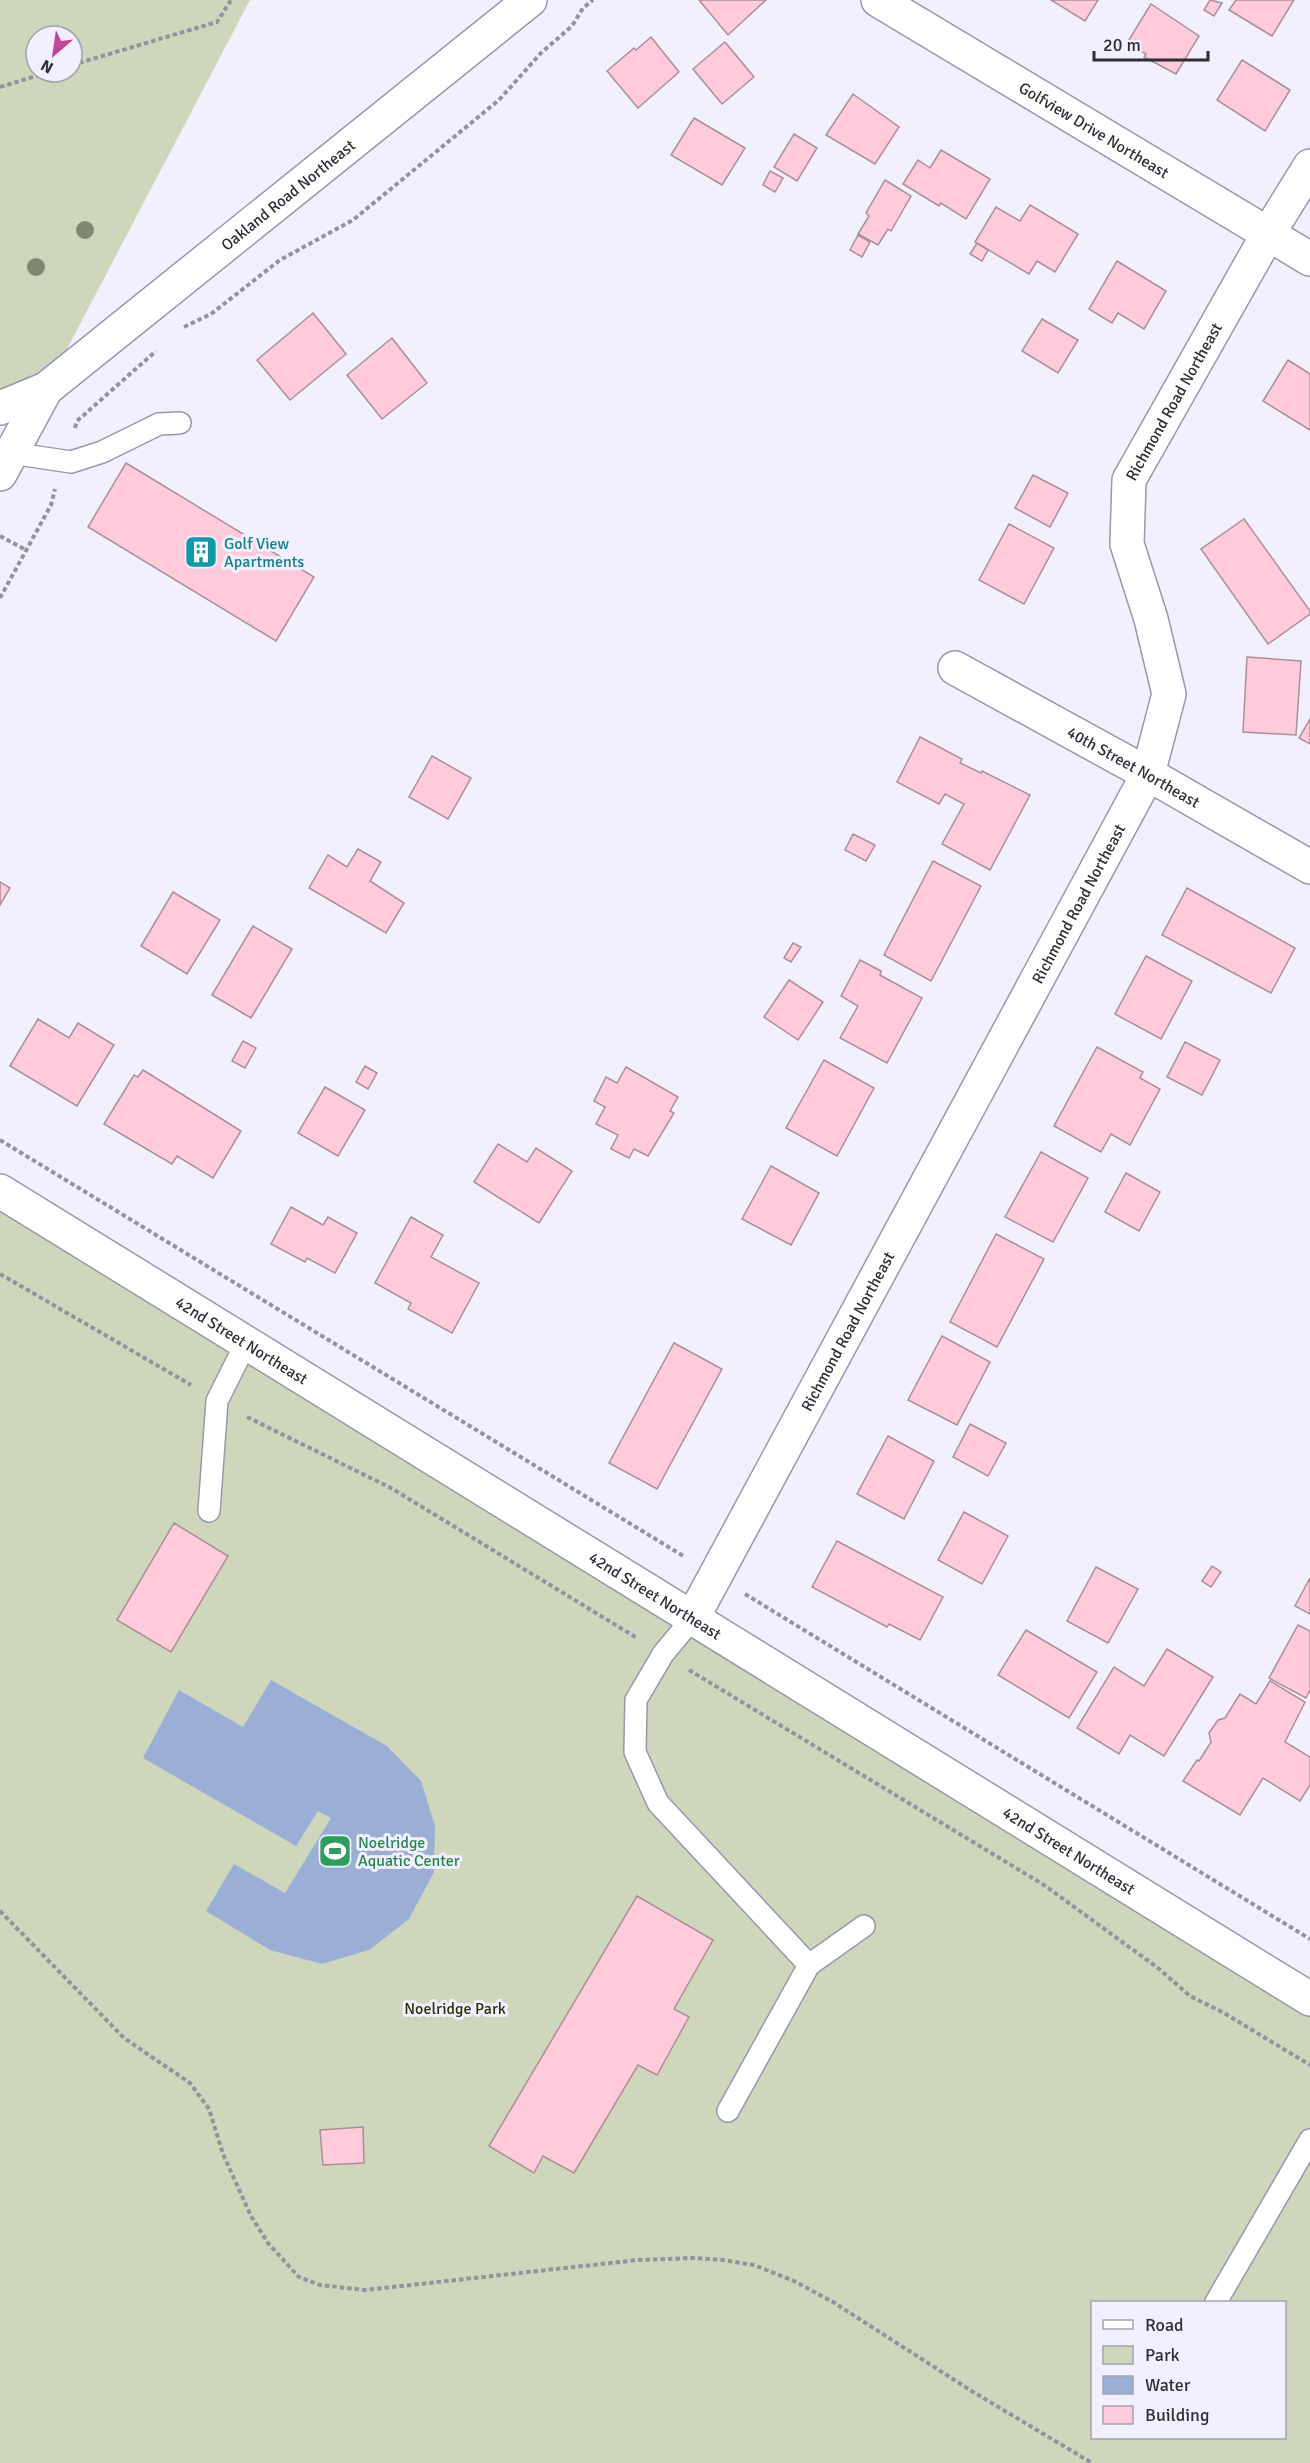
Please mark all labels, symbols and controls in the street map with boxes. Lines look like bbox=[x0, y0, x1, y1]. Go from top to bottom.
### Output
north arrow bbox=[24, 24, 84, 84]
scale bar bbox=[1094, 24, 1208, 62]
text: 20 m bbox=[1103, 34, 1141, 56]
text: N bbox=[37, 55, 57, 78]
street label: Golfview Drive Northeast bbox=[1015, 78, 1173, 183]
street label: Oakland Road Northeast bbox=[217, 135, 360, 255]
street label: Richmond Road Northeast bbox=[1122, 319, 1227, 485]
building icon: Golf View Apartments bbox=[183, 534, 219, 570]
place label: Golf View Apartments bbox=[224, 534, 304, 572]
street label: 40th Street Northeast bbox=[1063, 722, 1203, 813]
street label: Richmond Road Northeast bbox=[1028, 820, 1130, 987]
street label: Richmond Road Northeast bbox=[797, 1248, 900, 1415]
street label: 42nd Street Northeast bbox=[171, 1293, 311, 1390]
street label: 42nd Street Northeast bbox=[585, 1548, 725, 1645]
street label: 42nd Street Northeast bbox=[999, 1803, 1139, 1900]
sports icon: Noelridge Aquatic Center bbox=[317, 1833, 353, 1869]
place label: Noelridge Aquatic Center bbox=[358, 1833, 460, 1871]
park label: Noelridge Park bbox=[404, 1999, 506, 2019]
legend bbox=[1091, 2301, 1286, 2439]
text: Road bbox=[1145, 2314, 1184, 2336]
text: Park bbox=[1145, 2344, 1180, 2366]
text: Water bbox=[1145, 2374, 1191, 2396]
text: Building bbox=[1145, 2404, 1209, 2426]

